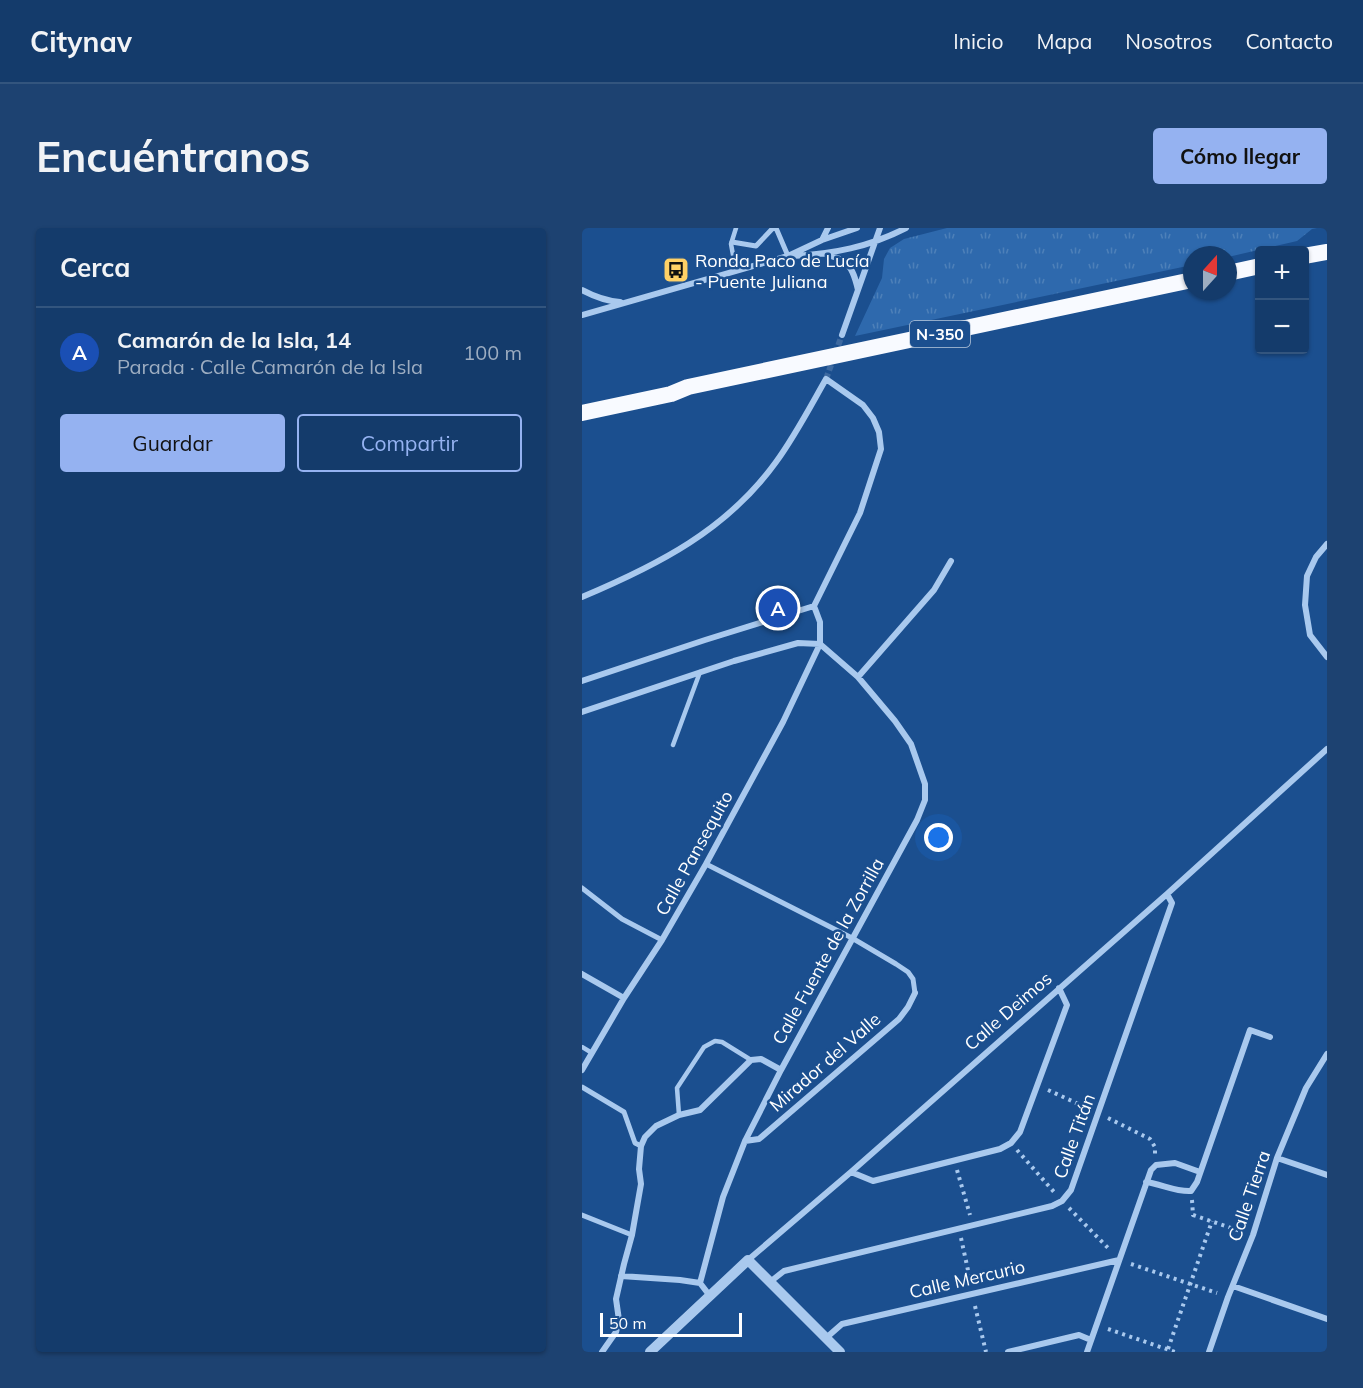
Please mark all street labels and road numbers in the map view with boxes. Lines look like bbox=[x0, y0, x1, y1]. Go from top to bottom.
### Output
road number: N-350 bbox=[910, 321, 970, 347]
street label: Calle Pansequito bbox=[650, 787, 738, 919]
street label: Calle Fuente de la Zorrilla bbox=[767, 854, 889, 1048]
street label: Calle Deimos bbox=[960, 967, 1057, 1055]
street label: Mirador del Valle bbox=[765, 1008, 885, 1116]
street label: Calle Titán bbox=[1048, 1090, 1100, 1182]
street label: Calle Tierra bbox=[1223, 1148, 1275, 1244]
street label: Calle Mercurio bbox=[907, 1255, 1027, 1303]

